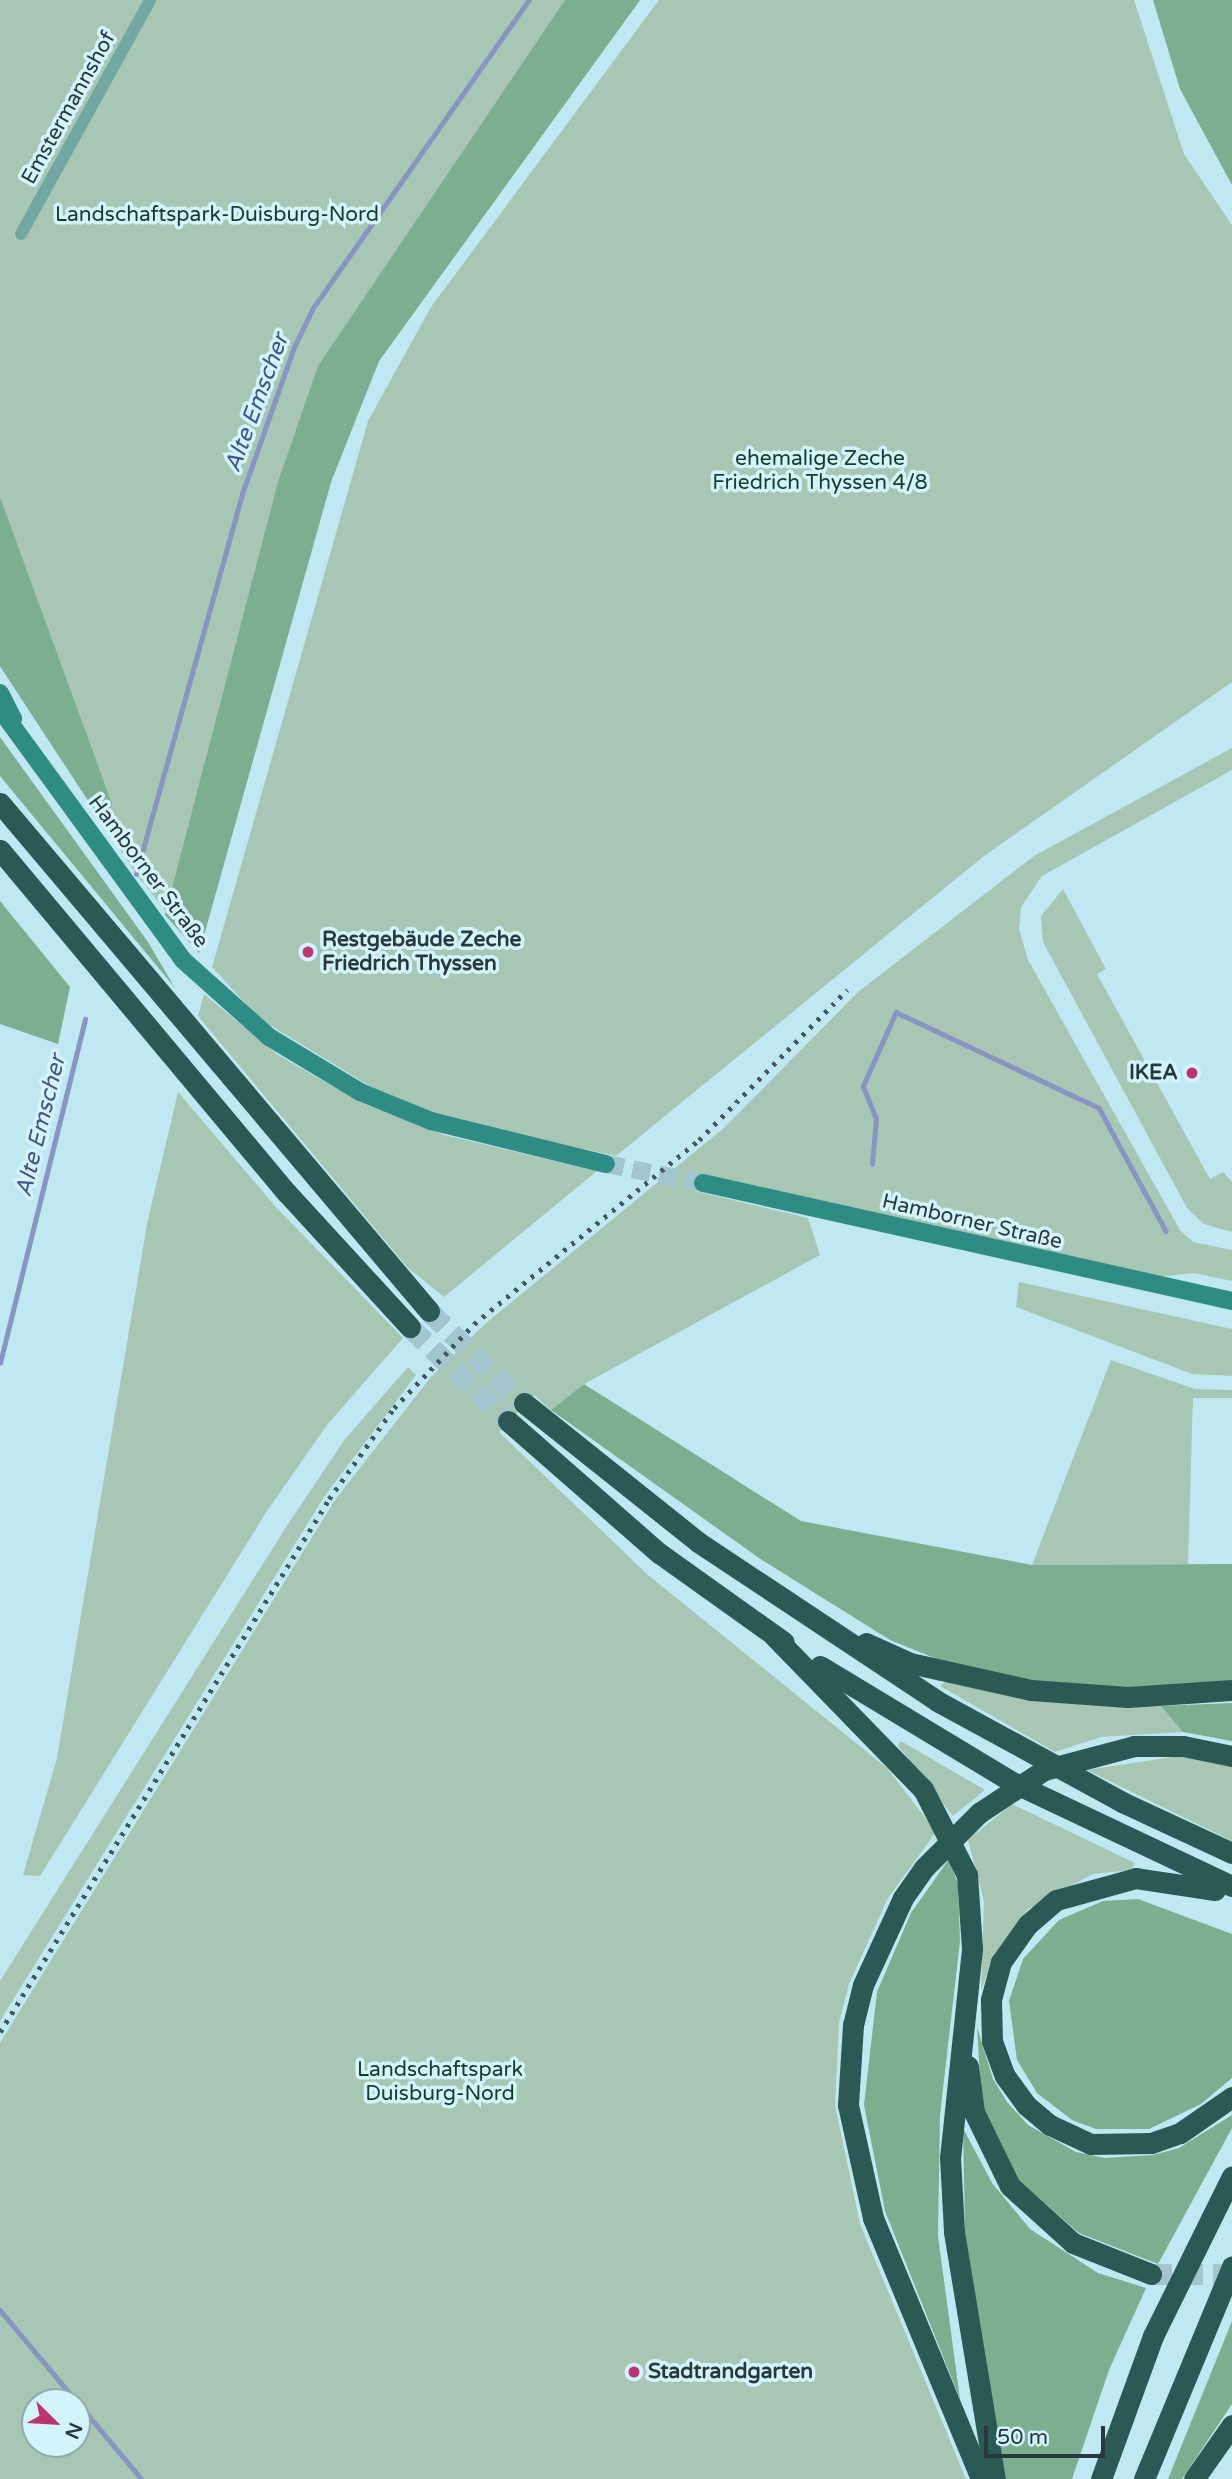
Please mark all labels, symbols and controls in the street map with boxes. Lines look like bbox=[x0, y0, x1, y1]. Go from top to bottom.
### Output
street label: Emstermannshof bbox=[17, 27, 121, 189]
park label: Landschaftspark-Duisburg-Nord bbox=[55, 202, 379, 228]
water label: Alte Emscher bbox=[219, 330, 295, 476]
park label: ehemalige Zeche Friedrich Thyssen 4/8 bbox=[712, 446, 928, 496]
street label: Hamborner Straße bbox=[83, 791, 213, 953]
place label: Restgebäude Zeche Friedrich Thyssen bbox=[322, 927, 521, 977]
marker: Restgebäude Zeche Friedrich Thyssen bbox=[300, 944, 316, 960]
water label: Alte Emscher bbox=[10, 1052, 72, 1200]
place label: IKEA bbox=[1129, 1060, 1178, 1086]
marker: IKEA bbox=[1184, 1065, 1200, 1081]
street label: Hamborner Straße bbox=[879, 1189, 1065, 1255]
park label: Landschaftspark Duisburg-Nord bbox=[357, 2057, 523, 2107]
place label: Stadtrandgarten bbox=[648, 2359, 813, 2385]
marker: Stadtrandgarten bbox=[626, 2364, 642, 2380]
north arrow bbox=[21, 2388, 91, 2458]
scale bar bbox=[987, 2412, 1108, 2456]
text: N bbox=[60, 2419, 87, 2442]
text: 50 m bbox=[997, 2425, 1048, 2450]

